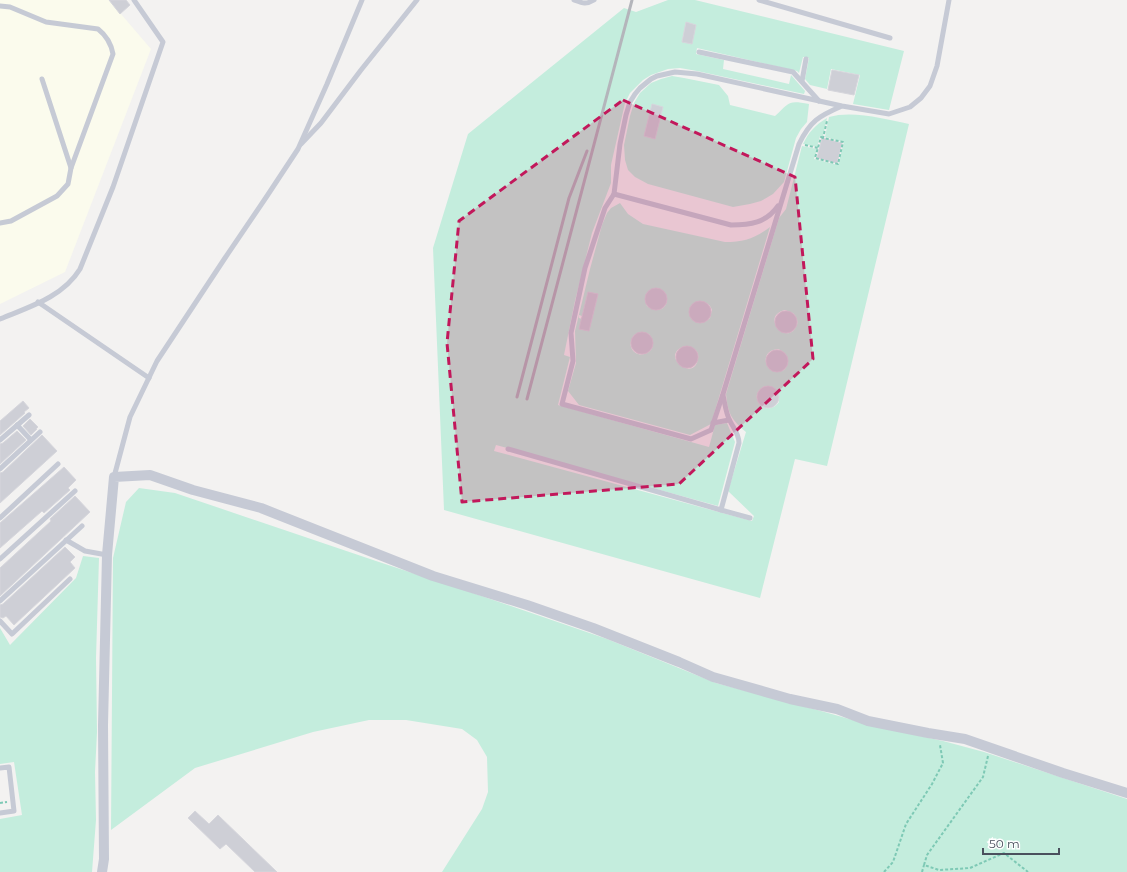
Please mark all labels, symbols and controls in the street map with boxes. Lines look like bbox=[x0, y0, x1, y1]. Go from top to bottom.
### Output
scale bar bbox=[983, 830, 1059, 856]
text: 50 m bbox=[989, 836, 1020, 851]

